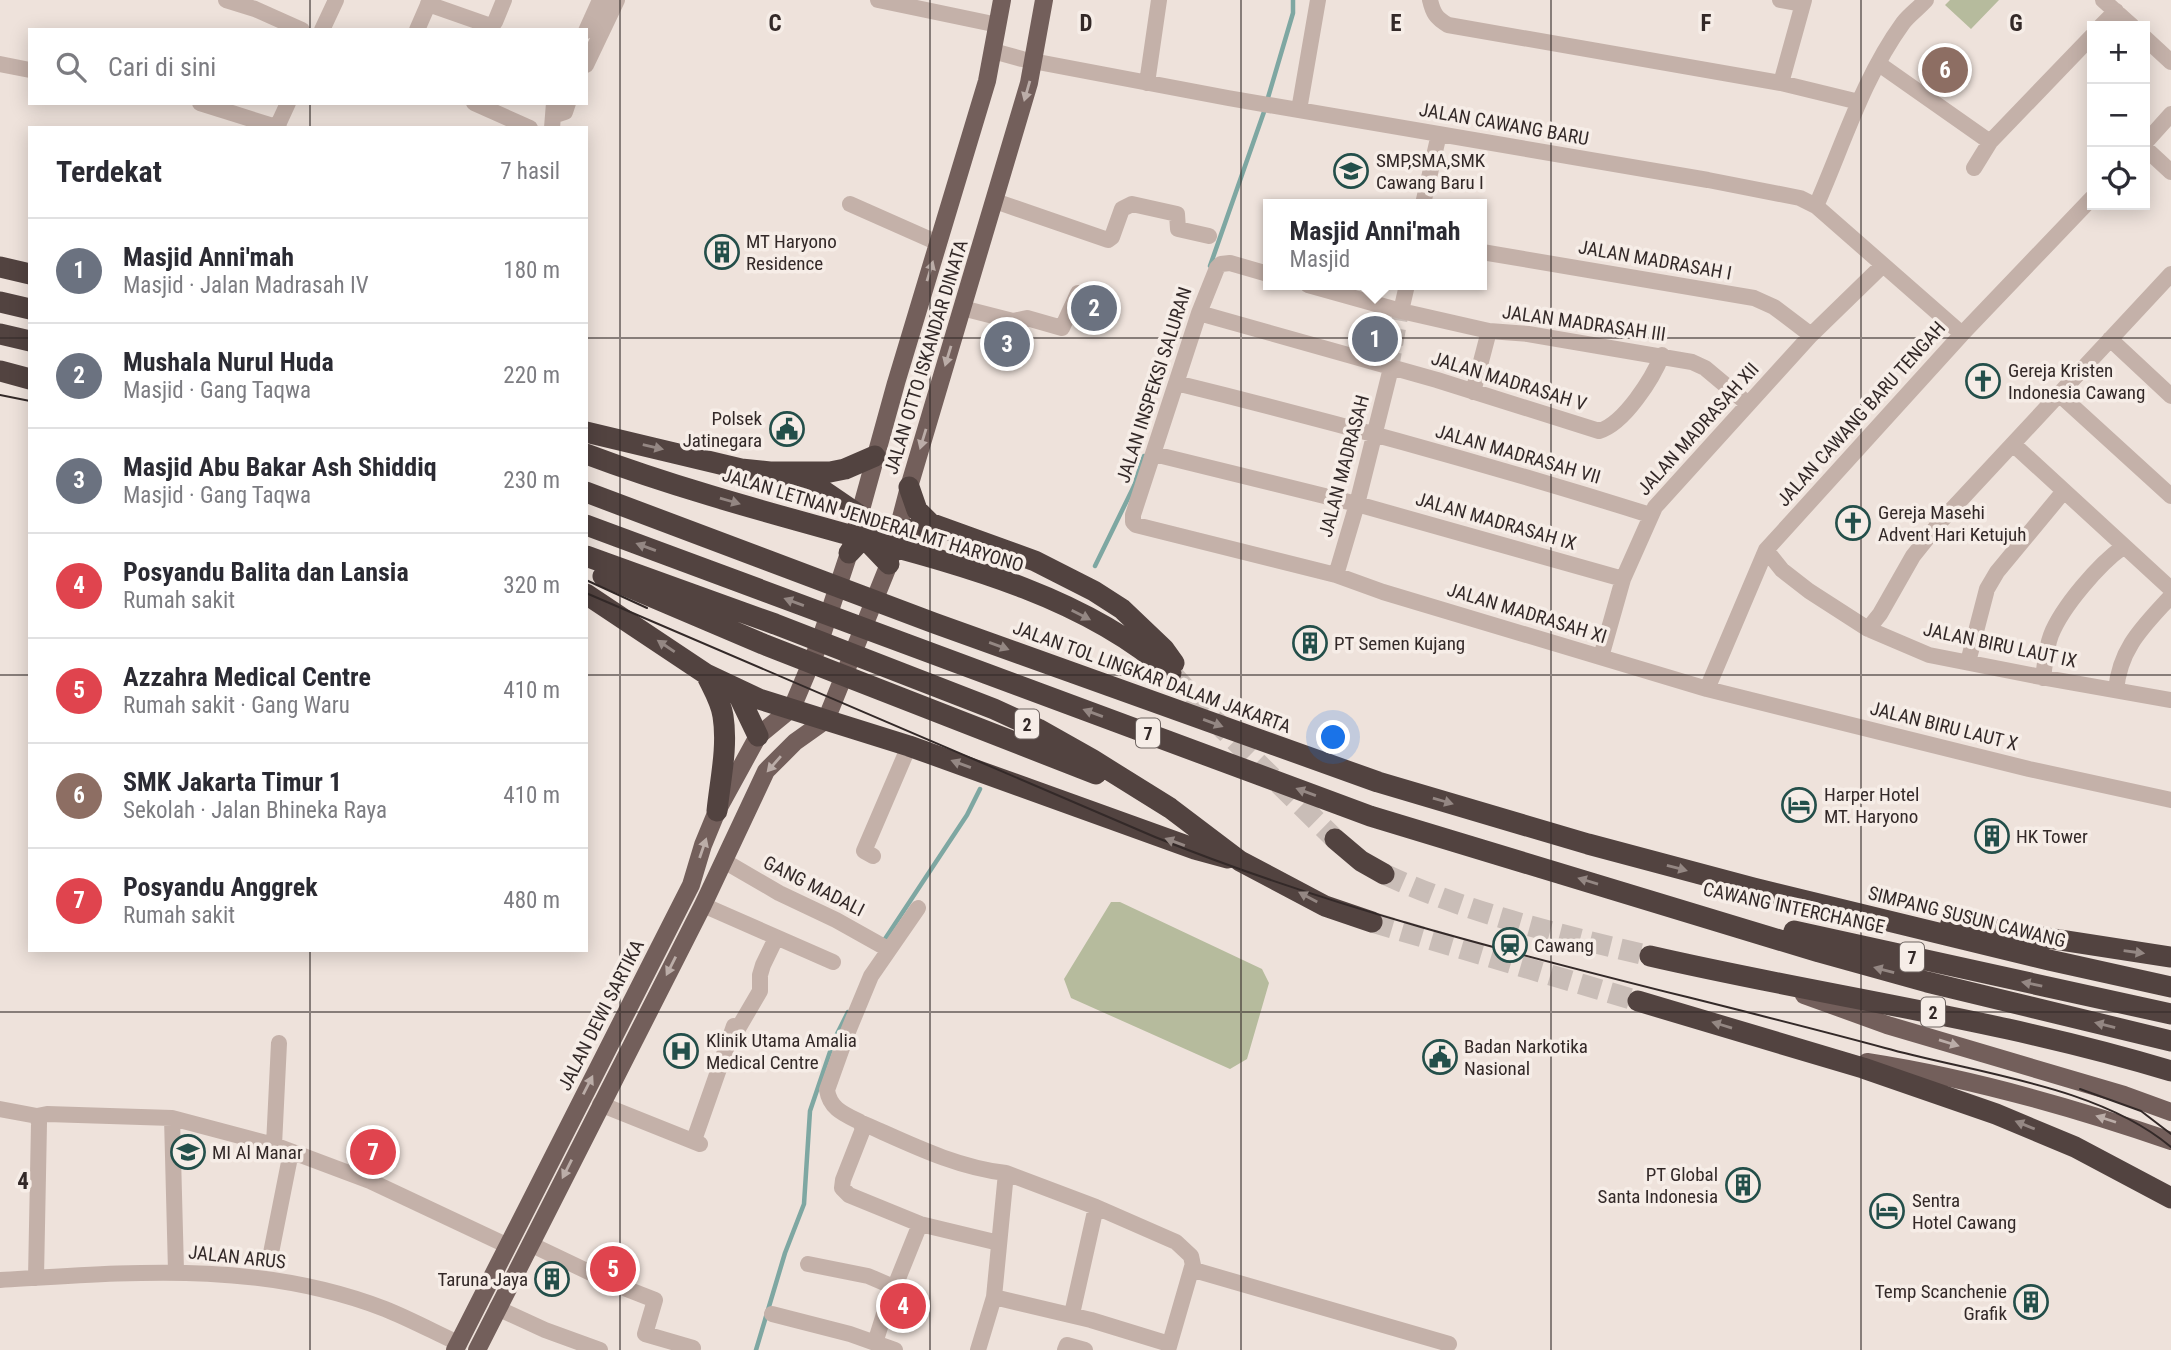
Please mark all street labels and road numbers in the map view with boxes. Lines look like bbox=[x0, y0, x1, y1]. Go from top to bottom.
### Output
street label: JALAN CAWANG BARU bbox=[1417, 98, 1591, 150]
street label: JALAN MADRASAH I bbox=[1577, 235, 1733, 285]
street label: JALAN OTTO ISKANDAR DINATA bbox=[879, 237, 973, 477]
street label: JALAN INSPEKSI SALURAN bbox=[1111, 284, 1197, 486]
street label: JALAN MADRASAH III bbox=[1501, 300, 1667, 346]
street label: JALAN CAWANG BARU TENGAH bbox=[1772, 317, 1950, 511]
street label: JALAN MADRASAH V bbox=[1429, 346, 1590, 416]
street label: JALAN MADRASAH XII bbox=[1632, 358, 1764, 500]
street label: JALAN MADRASAH bbox=[1314, 392, 1374, 540]
street label: JALAN MADRASAH VII bbox=[1433, 419, 1603, 489]
street label: JALAN LETNAN JENDERAL MT HARYONO bbox=[720, 463, 1026, 577]
street label: JALAN MADRASAH IX bbox=[1413, 487, 1579, 555]
street label: JALAN MADRASAH XI bbox=[1444, 578, 1610, 648]
street label: JALAN TOL LINGKAR DALAM JAKARTA bbox=[1010, 616, 1294, 738]
street label: JALAN BIRU LAUT IX bbox=[1921, 617, 2079, 673]
street label: JALAN BIRU LAUT X bbox=[1868, 697, 2020, 755]
road number: 2 bbox=[1015, 710, 1039, 738]
road number: 7 bbox=[1136, 718, 1160, 748]
street label: GANG MADALI bbox=[760, 851, 868, 921]
street label: CAWANG INTERCHANGE bbox=[1701, 877, 1887, 939]
street label: SIMPANG SUSUN CAWANG bbox=[1866, 881, 2068, 953]
street label: JALAN DEWI SARTIKA bbox=[553, 936, 649, 1094]
road number: 7 bbox=[1900, 942, 1924, 972]
road number: 2 bbox=[1921, 998, 1945, 1027]
street label: JALAN ARUS bbox=[187, 1240, 287, 1274]

